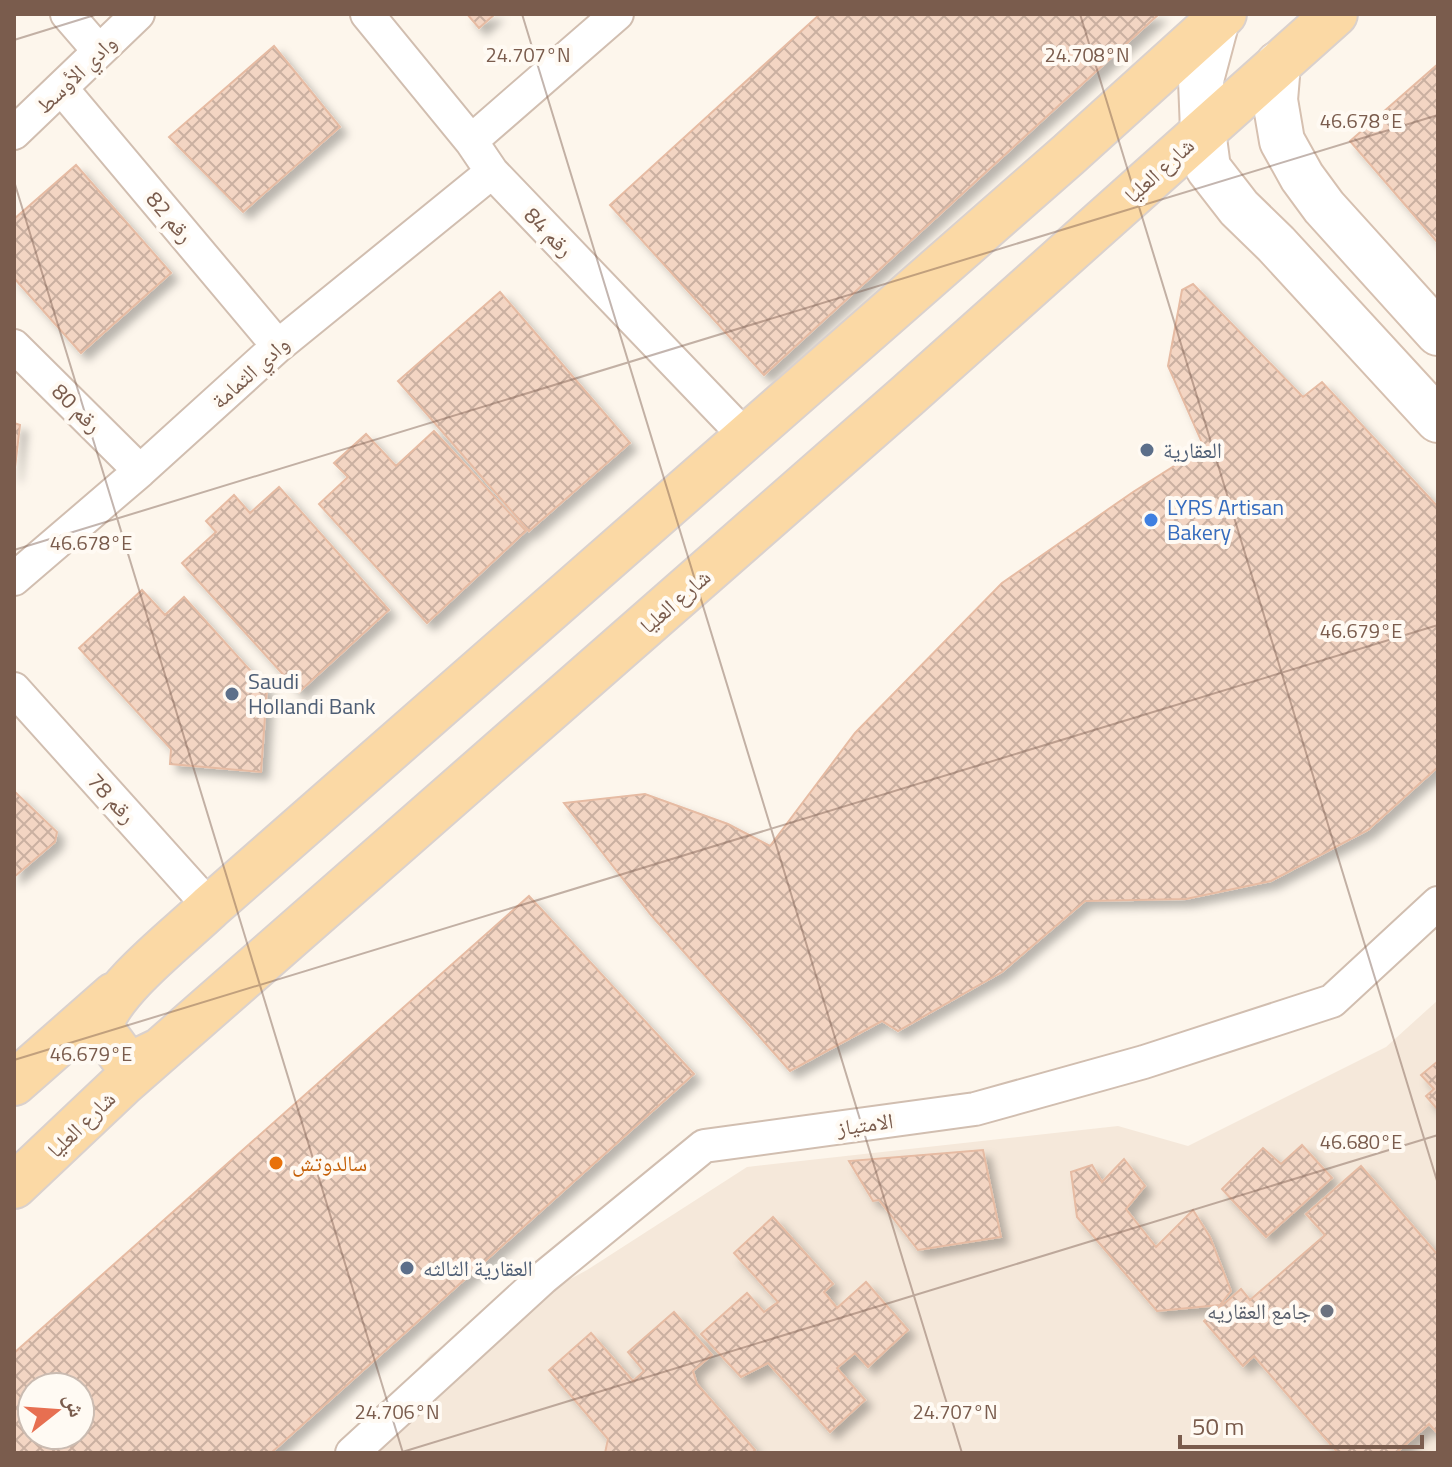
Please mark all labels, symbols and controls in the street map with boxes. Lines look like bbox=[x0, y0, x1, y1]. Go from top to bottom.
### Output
street label: وادي الأوسط bbox=[28, 27, 125, 122]
text: 24.707°N bbox=[485, 39, 571, 70]
text: 24.708°N bbox=[1044, 39, 1130, 70]
text: 46.678°E bbox=[1320, 105, 1402, 136]
street label: شارع العليا bbox=[1116, 129, 1202, 211]
street label: رقم 82 bbox=[138, 184, 202, 250]
street label: رقم 84 bbox=[516, 199, 582, 265]
street label: وادي الثمامة bbox=[203, 327, 297, 417]
street label: رقم 80 bbox=[44, 375, 110, 441]
place label: العقارية bbox=[1163, 433, 1222, 467]
marker: العقارية bbox=[1138, 441, 1156, 459]
place label: LYRS Artisan Bakery bbox=[1167, 490, 1284, 549]
marker: LYRS Artisan Bakery bbox=[1142, 511, 1160, 529]
text: 46.678°E bbox=[50, 527, 132, 558]
street label: شارع العليا bbox=[632, 560, 718, 642]
text: 46.679°E bbox=[1320, 615, 1402, 646]
place label: Saudi Hollandi Bank bbox=[248, 664, 376, 723]
marker: Saudi Hollandi Bank bbox=[223, 685, 241, 703]
street label: رقم 78 bbox=[80, 765, 144, 831]
text: 46.679°E bbox=[50, 1038, 132, 1069]
street label: شارع العليا bbox=[39, 1082, 123, 1166]
street label: الامتياز bbox=[834, 1103, 895, 1145]
text: 46.680°E bbox=[1320, 1126, 1402, 1157]
place label: سالدوتش bbox=[292, 1146, 367, 1180]
marker: سالدوتش bbox=[267, 1154, 285, 1172]
place label: العقارية الثالثه bbox=[423, 1251, 533, 1285]
marker: العقارية الثالثه bbox=[398, 1259, 416, 1277]
place label: جامع العقاريه bbox=[1207, 1294, 1311, 1328]
marker: جامع العقاريه bbox=[1318, 1302, 1336, 1320]
north arrow bbox=[16, 1371, 96, 1451]
text: ش bbox=[55, 1389, 95, 1421]
text: 24.706°N bbox=[354, 1396, 440, 1427]
text: 24.707°N bbox=[912, 1396, 998, 1427]
scale bar bbox=[1180, 1399, 1422, 1449]
text: 50 m bbox=[1192, 1408, 1244, 1444]

